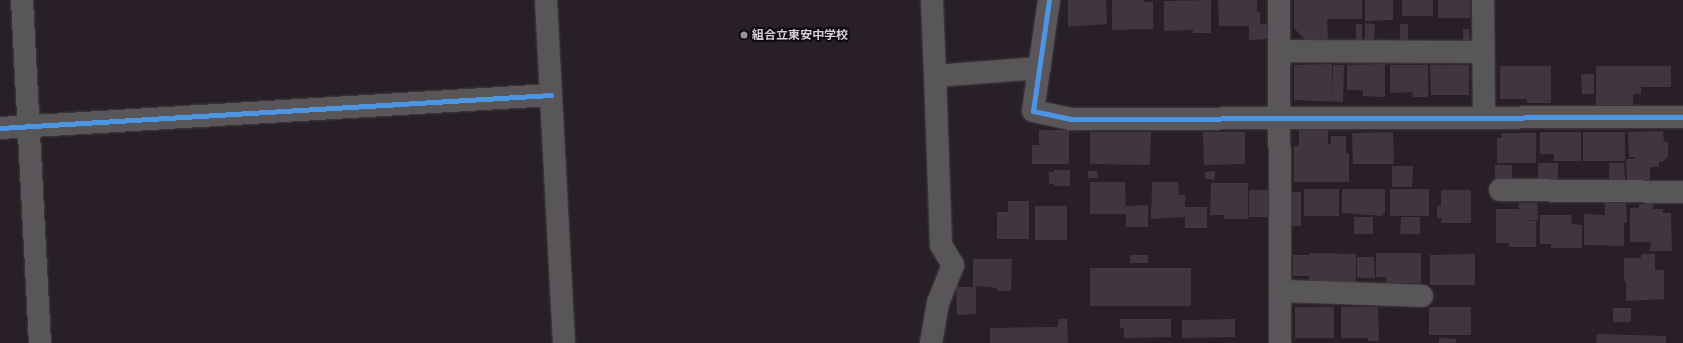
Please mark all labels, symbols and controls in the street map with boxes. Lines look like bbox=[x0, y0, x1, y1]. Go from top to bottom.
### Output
place label: 組合立東安中学校 bbox=[752, 28, 848, 42]
marker: 組合立東安中学校 bbox=[739, 30, 749, 40]

